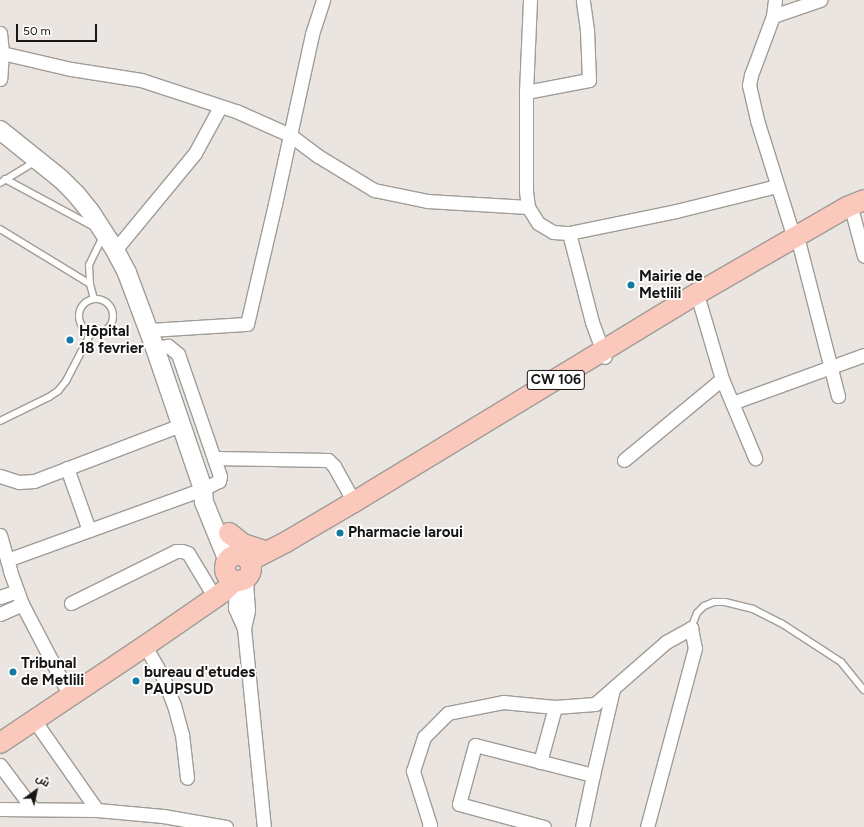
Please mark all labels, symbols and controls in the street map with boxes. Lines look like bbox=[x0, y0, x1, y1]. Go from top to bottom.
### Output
scale bar bbox=[18, 16, 99, 42]
text: 50 m bbox=[23, 24, 51, 38]
place label: Mairie de Metlili bbox=[639, 267, 703, 302]
marker: Mairie de Metlili bbox=[626, 280, 636, 290]
place label: Hôpital 18 fevrier bbox=[79, 322, 144, 357]
marker: Hôpital 18 fevrier bbox=[64, 334, 76, 346]
road number: CW 106 bbox=[526, 368, 586, 392]
place label: Pharmacie laroui bbox=[348, 524, 463, 542]
marker: Pharmacie laroui bbox=[335, 528, 345, 538]
place label: Tribunal de Metlili bbox=[21, 654, 84, 689]
place label: bureau d'etudes PAUPSUD bbox=[144, 663, 255, 698]
marker: Tribunal de Metlili bbox=[8, 667, 18, 677]
marker: bureau d'etudes PAUPSUD bbox=[131, 676, 141, 686]
north arrow bbox=[16, 771, 56, 811]
text: ش bbox=[33, 771, 52, 790]

